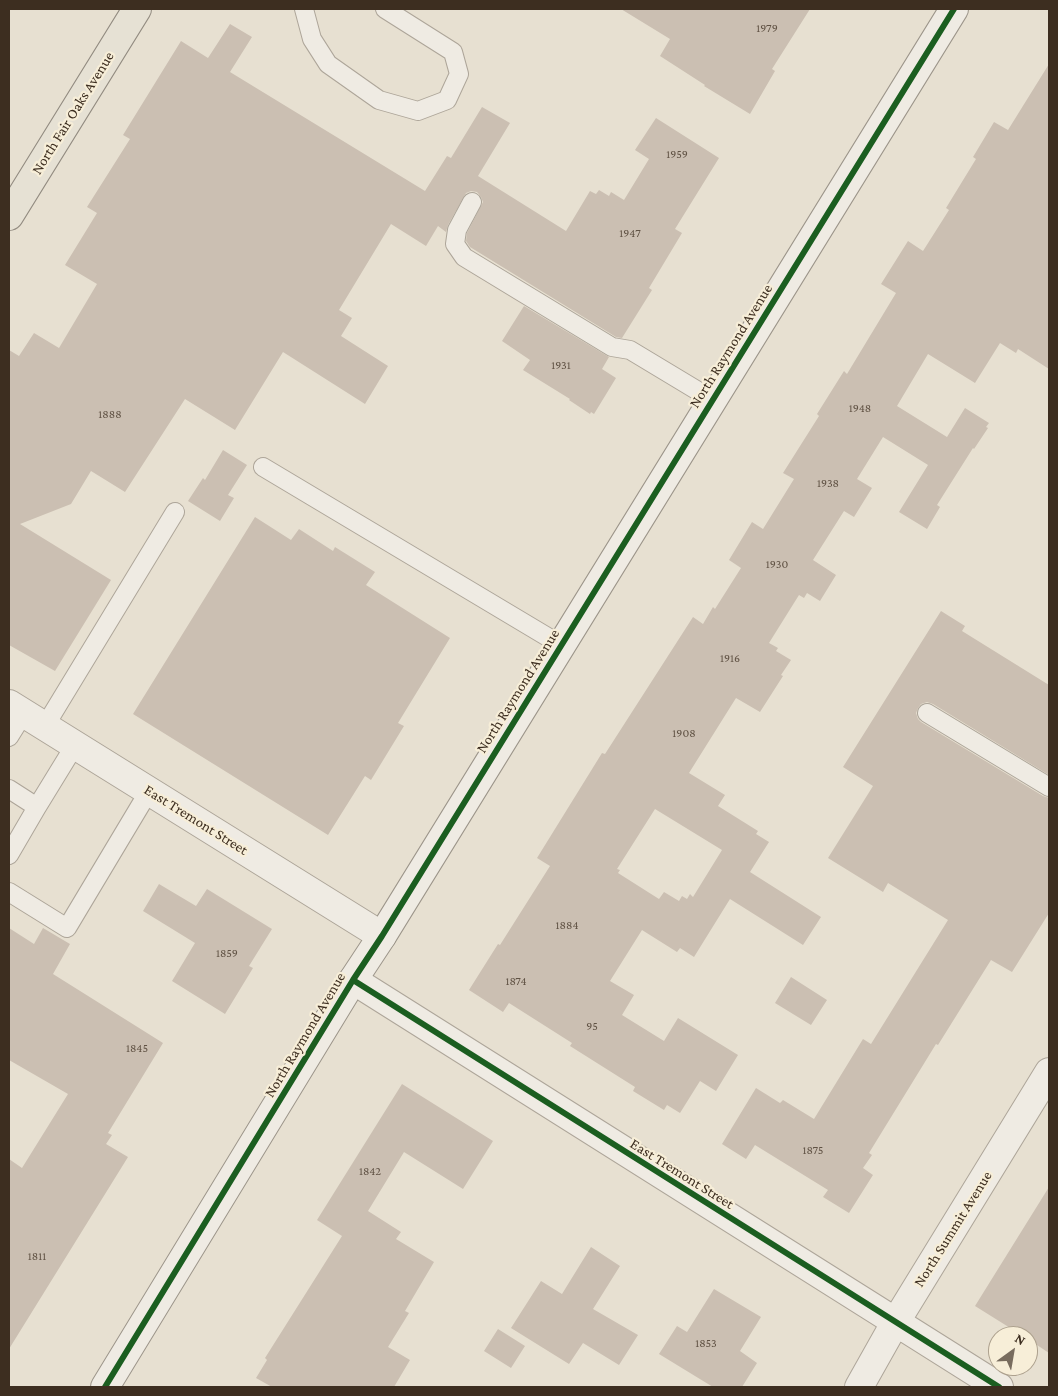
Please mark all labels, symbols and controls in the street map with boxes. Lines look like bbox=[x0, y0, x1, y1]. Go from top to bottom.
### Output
house number: 1979 bbox=[756, 21, 778, 35]
street label: North Fair Oaks Avenue bbox=[28, 48, 118, 178]
house number: 1959 bbox=[666, 147, 688, 161]
house number: 1947 bbox=[619, 226, 641, 240]
street label: North Raymond Avenue bbox=[686, 281, 776, 411]
house number: 1931 bbox=[551, 358, 571, 372]
house number: 1948 bbox=[849, 401, 871, 415]
house number: 1888 bbox=[98, 407, 122, 421]
house number: 1938 bbox=[817, 476, 839, 490]
house number: 1930 bbox=[766, 557, 788, 571]
street label: North Raymond Avenue bbox=[473, 626, 563, 756]
house number: 1916 bbox=[720, 651, 740, 665]
house number: 1908 bbox=[672, 726, 696, 740]
street label: East Tremont Street bbox=[141, 781, 251, 859]
house number: 1884 bbox=[555, 918, 579, 932]
house number: 1859 bbox=[216, 946, 238, 960]
street label: North Raymond Avenue bbox=[261, 969, 349, 1101]
house number: 1874 bbox=[505, 974, 527, 988]
house number: 95 bbox=[586, 1019, 598, 1033]
house number: 1845 bbox=[126, 1041, 148, 1055]
street label: East Tremont Street bbox=[627, 1135, 737, 1213]
house number: 1875 bbox=[803, 1143, 823, 1157]
house number: 1842 bbox=[359, 1164, 381, 1178]
street label: North Summit Avenue bbox=[910, 1168, 996, 1290]
house number: 1811 bbox=[28, 1249, 46, 1263]
north arrow bbox=[988, 1326, 1038, 1376]
text: N bbox=[1012, 1330, 1029, 1348]
house number: 1853 bbox=[695, 1336, 717, 1350]

